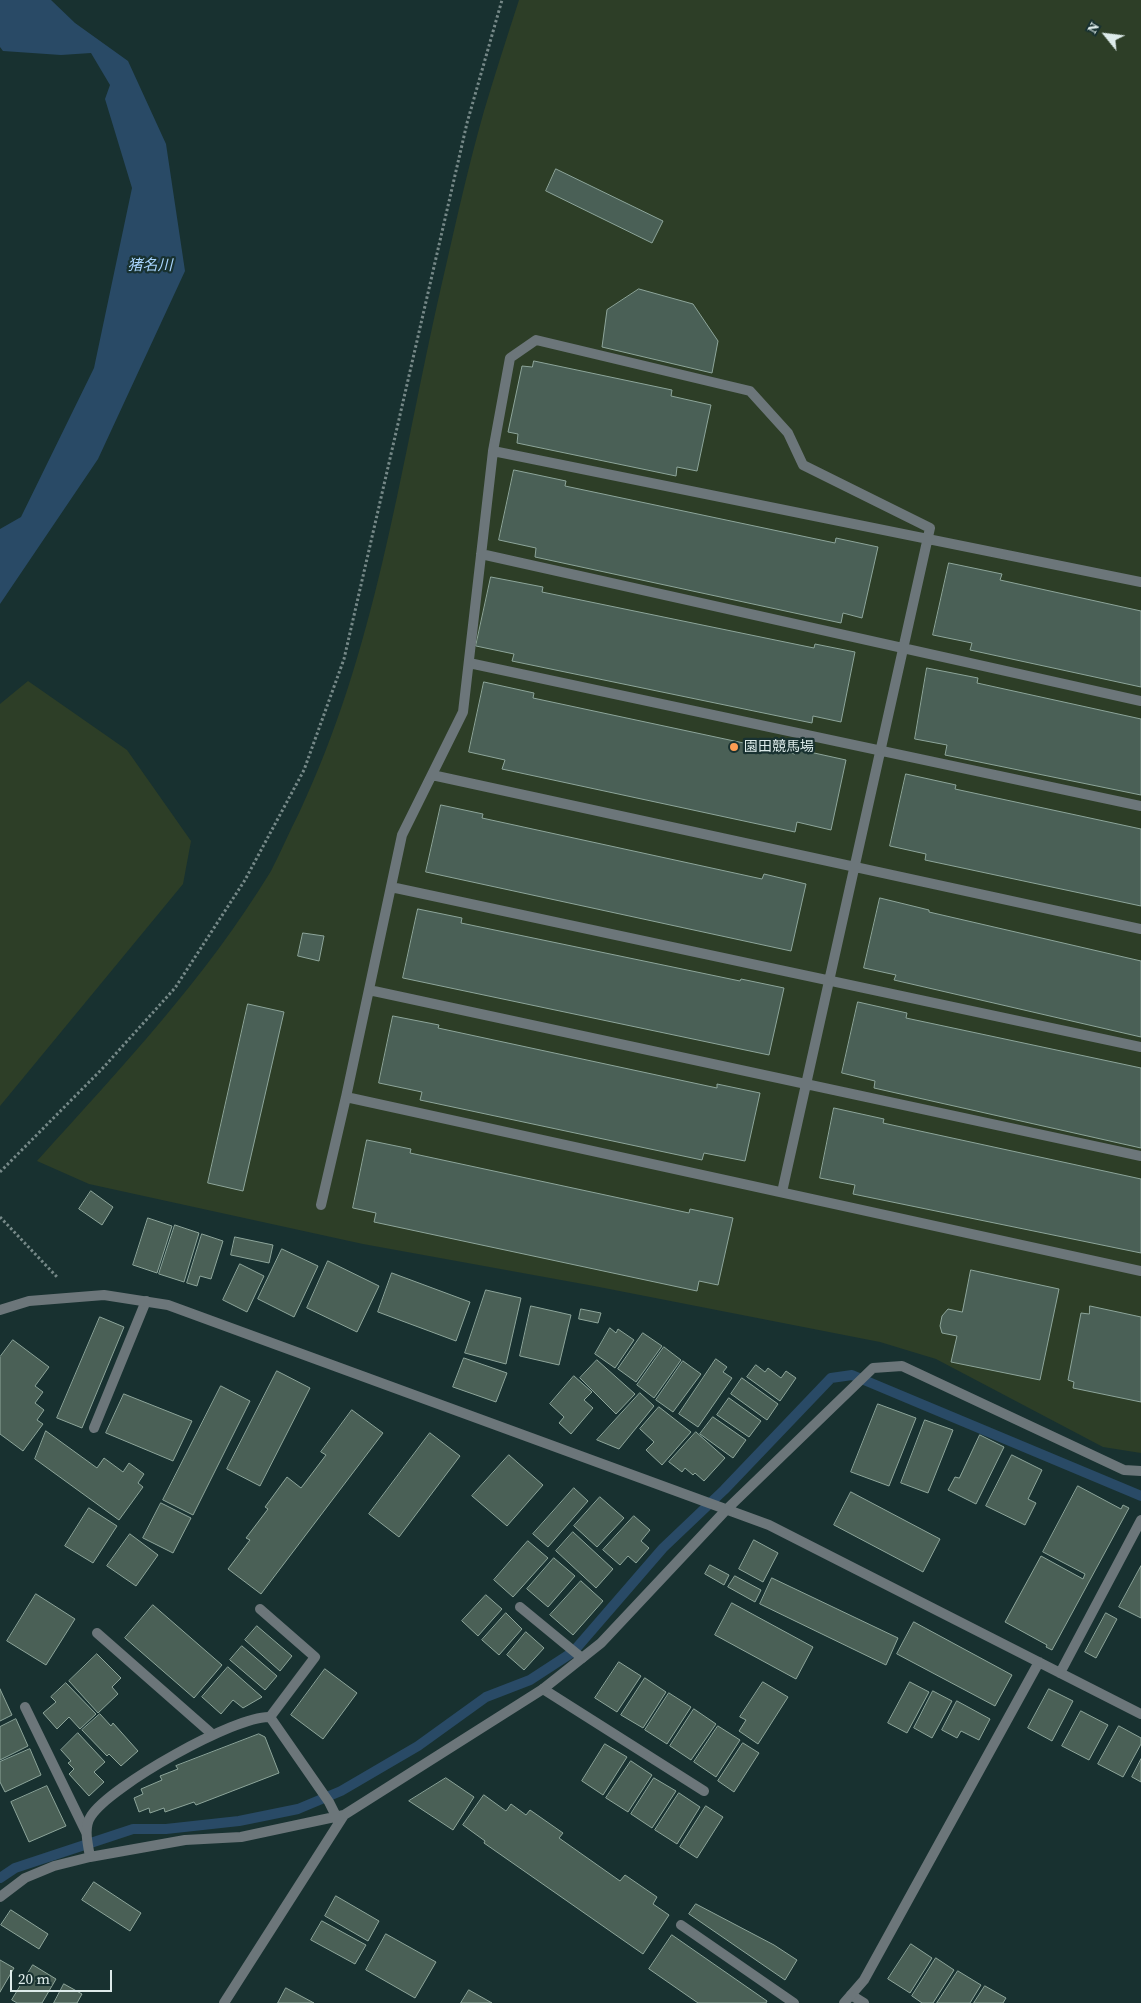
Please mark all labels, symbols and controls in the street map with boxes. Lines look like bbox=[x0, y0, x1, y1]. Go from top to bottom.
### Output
north arrow bbox=[1081, 10, 1131, 60]
text: N bbox=[1082, 18, 1104, 37]
water label: 猪名川 bbox=[128, 257, 172, 275]
place label: 園田競馬場 bbox=[744, 739, 814, 755]
marker: 園田競馬場 bbox=[728, 741, 740, 753]
scale bar bbox=[12, 1960, 115, 1992]
text: 20 m bbox=[18, 1968, 50, 1989]

